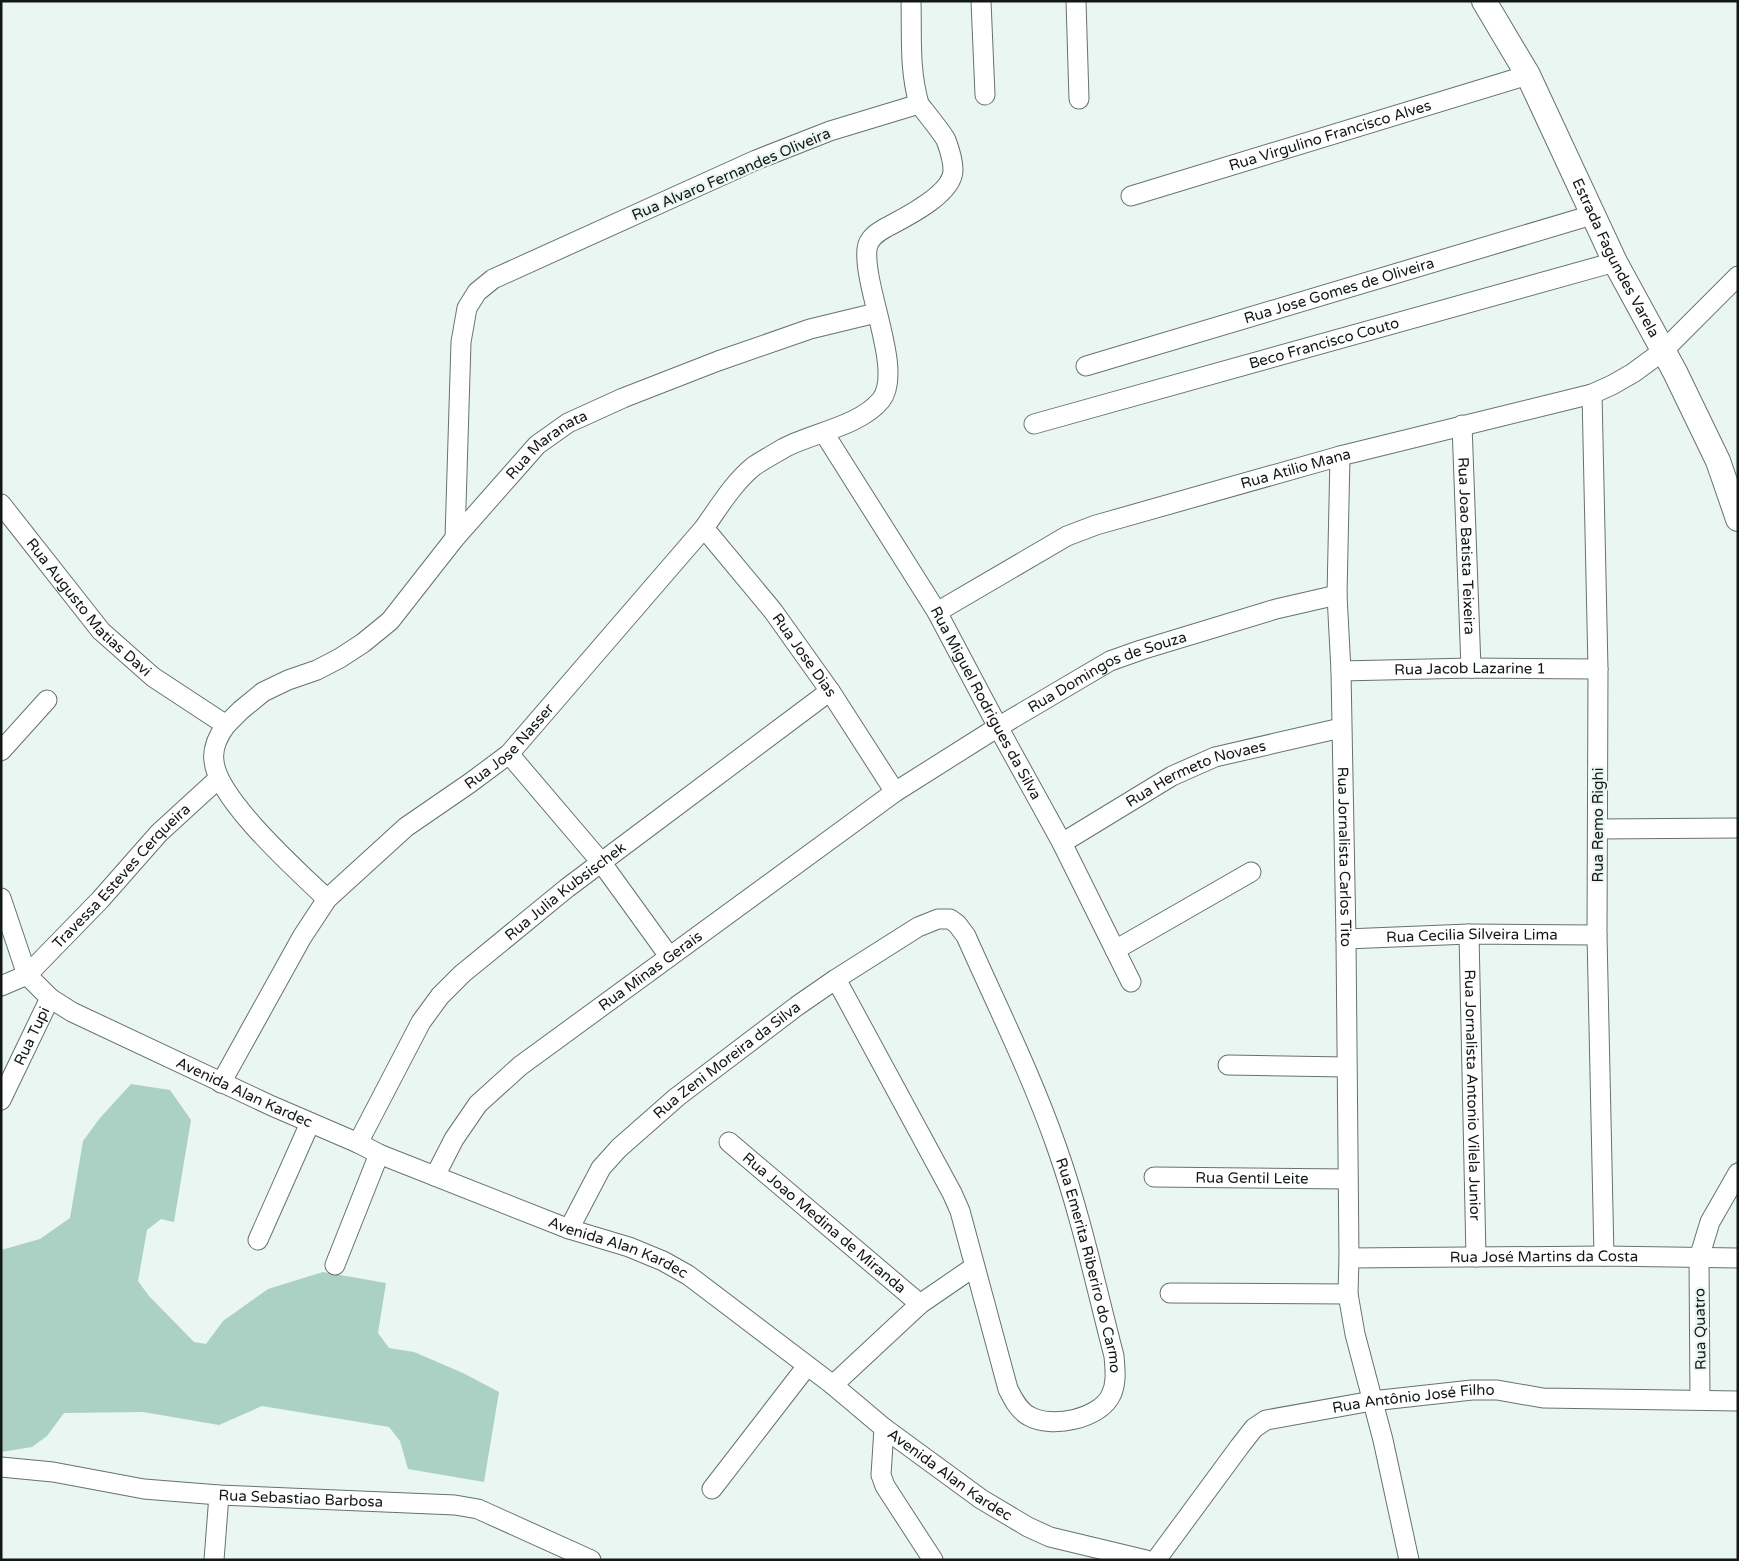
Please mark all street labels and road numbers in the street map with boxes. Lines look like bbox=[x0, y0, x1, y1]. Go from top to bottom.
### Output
street label: Rua Virgulino Francisco Alves bbox=[1227, 96, 1433, 175]
street label: Rua Alvaro Fernandes Oliveira bbox=[629, 124, 833, 224]
street label: Estrada Fagundes Varela bbox=[1568, 175, 1663, 341]
street label: Rua Jose Gomes de Oliveira bbox=[1242, 254, 1436, 327]
street label: Beco Francisco Couto bbox=[1247, 314, 1401, 373]
street label: Rua Maranata bbox=[502, 406, 590, 483]
street label: Rua Atilio Mana bbox=[1238, 445, 1352, 493]
street label: Rua Joao Batista Teixeira bbox=[1454, 457, 1479, 635]
street label: Rua Augusto Matias Davi bbox=[22, 535, 155, 680]
street label: Rua Miguel Rodrigues da Silva bbox=[927, 603, 1045, 803]
street label: Rua Jose Dias bbox=[768, 610, 840, 700]
street label: Rua Domingos de Souza bbox=[1025, 628, 1189, 716]
street label: Rua Jacob Lazarine 1 bbox=[1394, 659, 1546, 679]
street label: Rua Jose Nasser bbox=[461, 700, 558, 793]
street label: Rua Hermeto Novaes bbox=[1122, 737, 1268, 811]
street label: Rua Jornalista Carlos Tito bbox=[1334, 766, 1355, 947]
street label: Rua Remo Righi bbox=[1589, 768, 1607, 882]
street label: Travessa Esteves Cerqueira bbox=[49, 800, 194, 952]
street label: Rua Julia Kubsischek bbox=[501, 838, 629, 944]
street label: Rua Cecilia Silveira Lima bbox=[1386, 925, 1558, 946]
street label: Rua Minas Gerais bbox=[595, 927, 706, 1015]
street label: Rua Jornalista Antonio Vilela Junior bbox=[1461, 969, 1484, 1221]
street label: Rua Zeni Moreira da Silva bbox=[650, 998, 804, 1123]
street label: Rua Tupi bbox=[10, 1004, 53, 1068]
street label: Avenida Alan Kardec bbox=[173, 1053, 315, 1131]
street label: Rua Joao Medina de Miranda bbox=[739, 1149, 910, 1297]
street label: Rua Emerita Riberiro do Carmo bbox=[1052, 1155, 1124, 1374]
street label: Rua Gentil Leite bbox=[1195, 1168, 1309, 1188]
street label: Avenida Alan Kardec bbox=[546, 1213, 691, 1282]
street label: Rua José Martins da Costa bbox=[1450, 1247, 1639, 1266]
street label: Rua Quatro bbox=[1690, 1288, 1710, 1370]
street label: Rua Antônio José Filho bbox=[1331, 1381, 1495, 1417]
street label: Avenida Alan Kardec bbox=[884, 1425, 1015, 1524]
street label: Rua Sebastiao Barbosa bbox=[218, 1486, 384, 1511]

